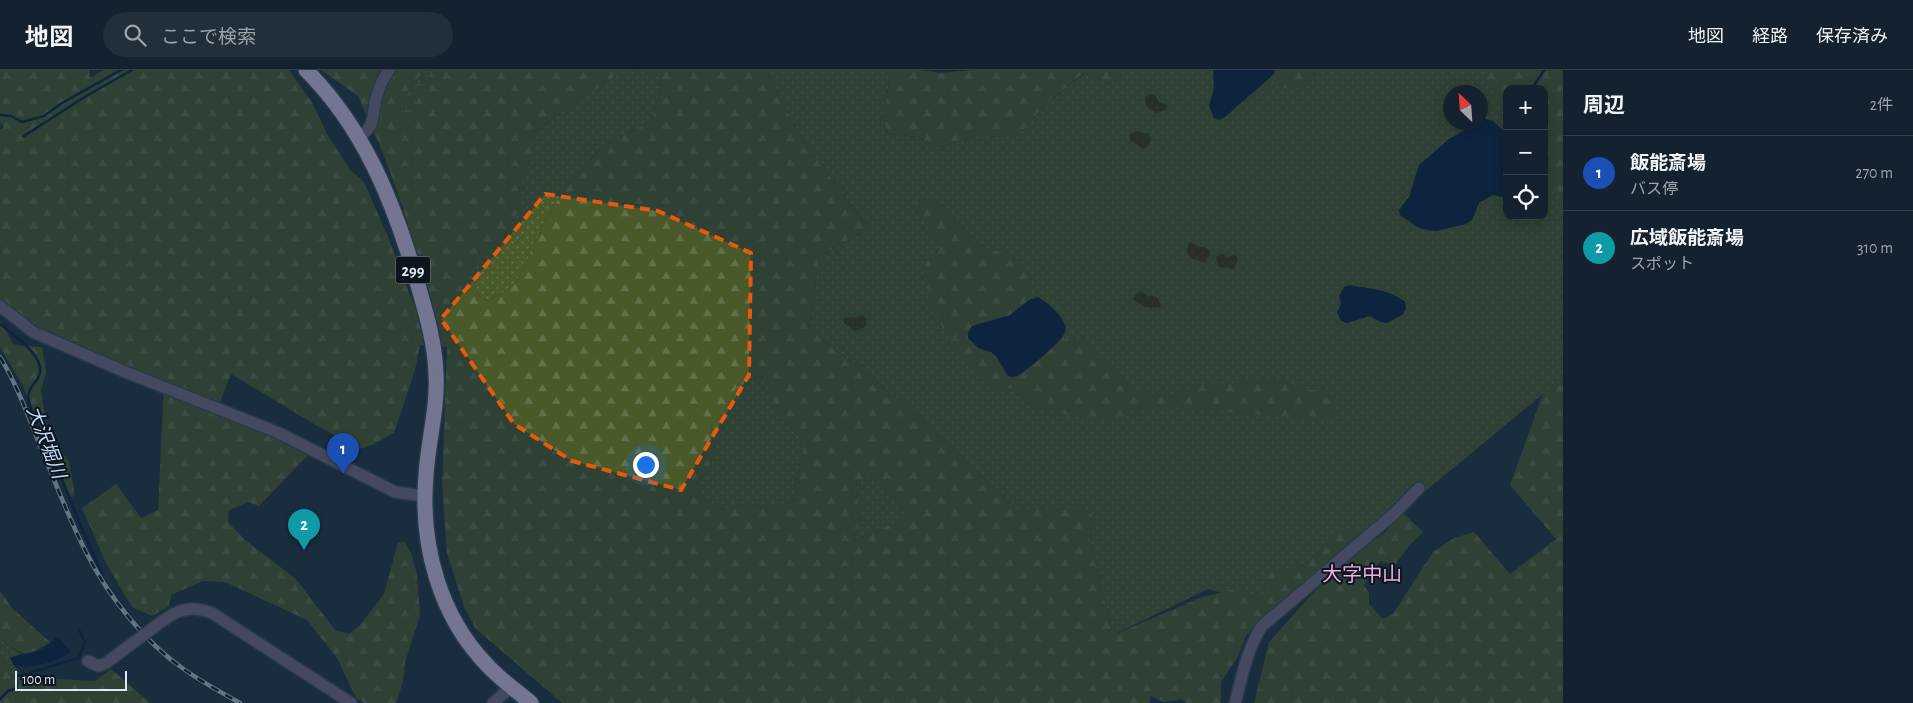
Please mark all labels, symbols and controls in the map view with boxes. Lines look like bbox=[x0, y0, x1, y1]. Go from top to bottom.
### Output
search box bbox=[103, 12, 453, 57]
icon: search bbox=[121, 21, 149, 49]
text: 地図 bbox=[25, 26, 73, 50]
text: ここで検索 bbox=[161, 28, 256, 47]
text: 地図 bbox=[1688, 28, 1724, 46]
text: 経路 bbox=[1752, 28, 1788, 46]
text: 保存済み bbox=[1816, 28, 1888, 46]
north arrow bbox=[1443, 85, 1488, 130]
map controls bbox=[1503, 85, 1548, 220]
button: + bbox=[1503, 85, 1548, 130]
text: 周辺 bbox=[1583, 95, 1625, 116]
text: 2件 bbox=[1870, 97, 1893, 113]
button: − bbox=[1503, 130, 1548, 175]
text: 飯能斎場 bbox=[1630, 154, 1706, 173]
text: 1 bbox=[1596, 165, 1602, 181]
text: 270 m bbox=[1855, 165, 1893, 181]
button: locate bbox=[1503, 175, 1548, 220]
text: バス停 bbox=[1630, 181, 1678, 197]
text: 広域飯能斎場 bbox=[1630, 229, 1744, 248]
text: 2 bbox=[1595, 240, 1603, 256]
text: 310 m bbox=[1857, 240, 1893, 256]
road number: 299 bbox=[396, 256, 430, 284]
text: スポット bbox=[1630, 256, 1694, 272]
water label: 大沢堀川 bbox=[23, 403, 70, 483]
pin: 1 bbox=[327, 433, 359, 474]
your location bbox=[633, 452, 659, 478]
pin: 2 bbox=[288, 509, 320, 550]
district label: 大字中山 bbox=[1322, 563, 1402, 585]
scale bar bbox=[15, 668, 128, 691]
text: 100 m bbox=[22, 673, 55, 687]

